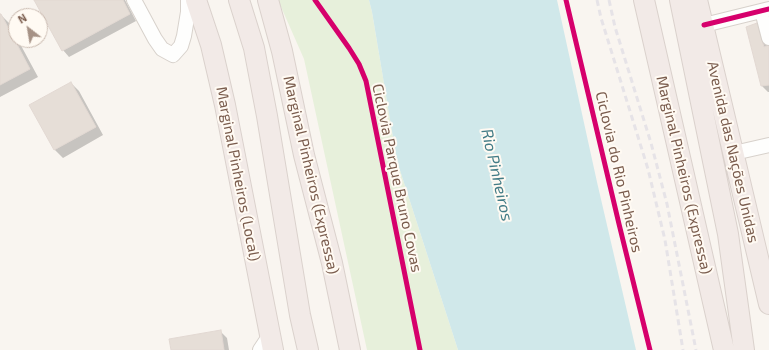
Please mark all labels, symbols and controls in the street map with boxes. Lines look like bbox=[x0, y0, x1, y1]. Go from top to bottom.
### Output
north arrow bbox=[8, 8, 48, 48]
text: N bbox=[15, 11, 29, 26]
street label: Avenida das Nações Unidas bbox=[703, 59, 763, 245]
street label: Marginal Pinheiros (Expressa) bbox=[279, 74, 343, 276]
street label: Marginal Pinheiros (Expressa) bbox=[652, 74, 716, 276]
street label: Ciclovia Parque Bruno Covas bbox=[368, 82, 426, 274]
street label: Marginal Pinheiros (Local) bbox=[212, 85, 264, 263]
street label: Ciclovia do Rio Pinheiros bbox=[592, 90, 646, 254]
water label: Rio Pinheiros bbox=[477, 127, 517, 223]

